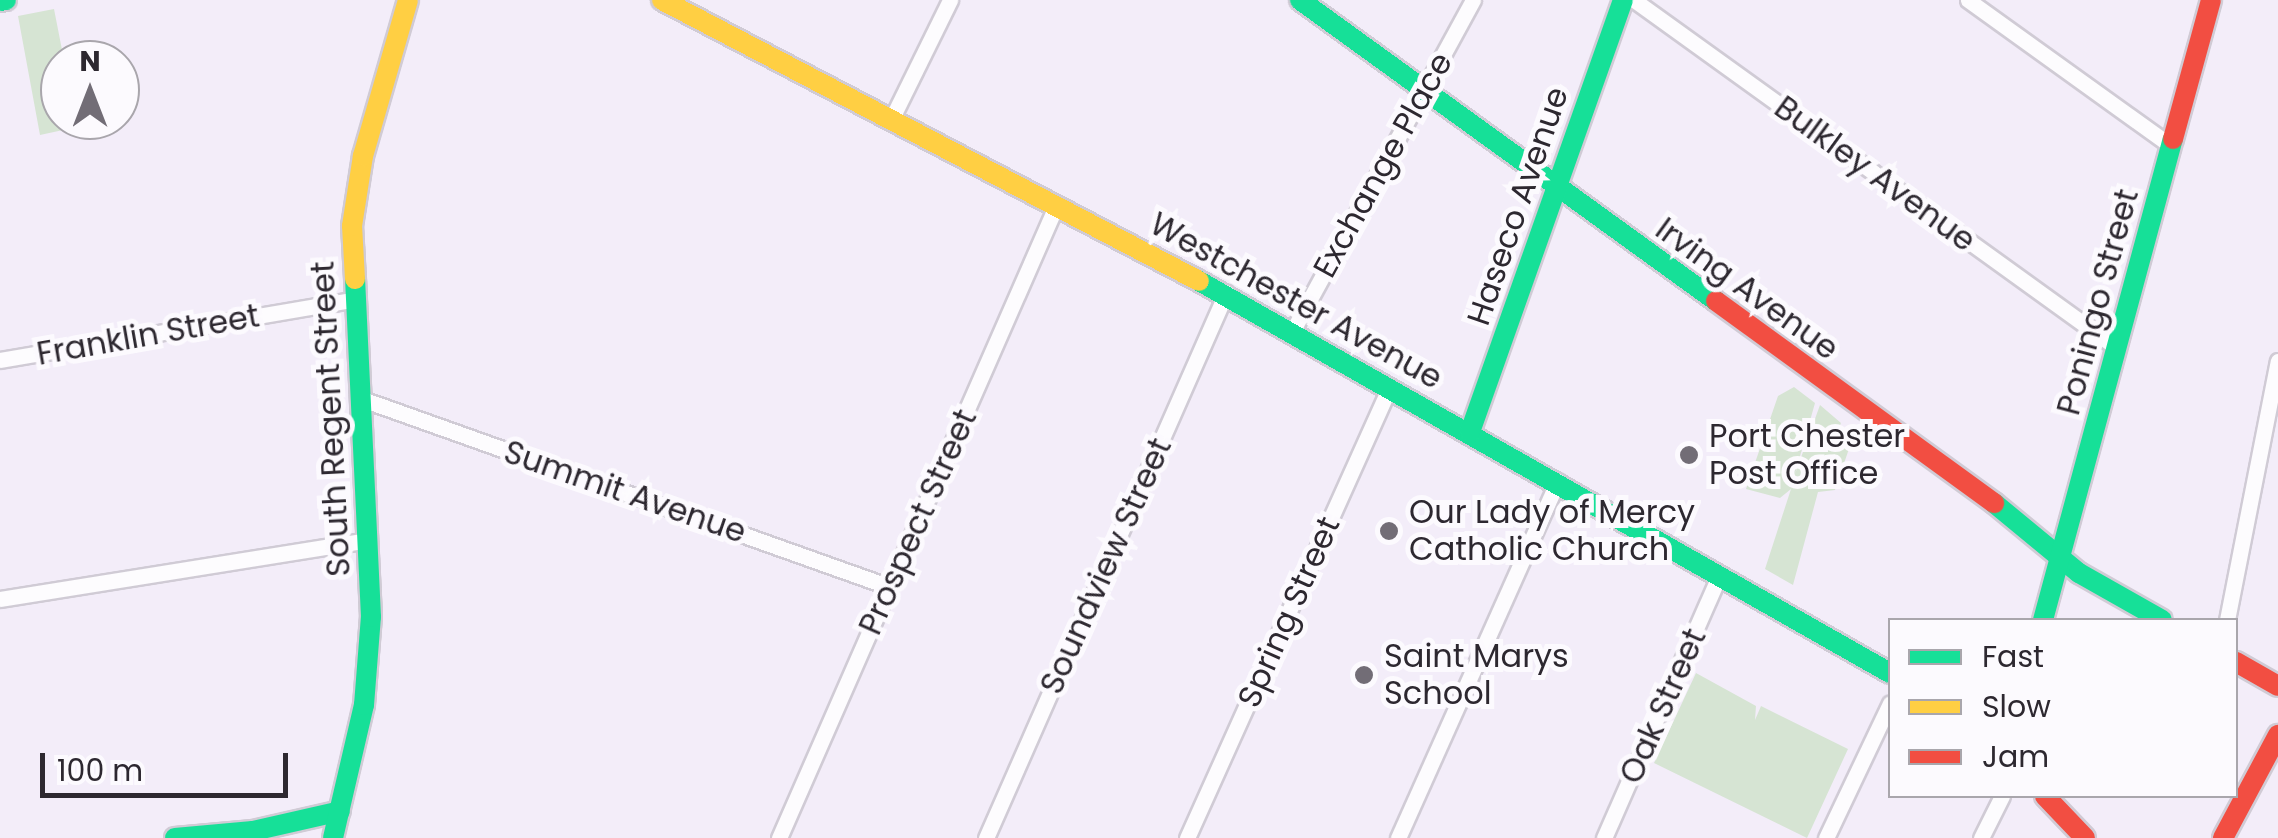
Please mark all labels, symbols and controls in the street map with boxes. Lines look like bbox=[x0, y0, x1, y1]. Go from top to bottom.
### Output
north arrow bbox=[40, 40, 140, 140]
text: N bbox=[79, 42, 101, 81]
street label: Exchange Place bbox=[1305, 46, 1461, 284]
street label: Haseco Avenue bbox=[1459, 82, 1577, 330]
street label: Bulkley Avenue bbox=[1767, 88, 1983, 260]
street label: Poningo Street bbox=[2049, 185, 2147, 419]
street label: Westchester Avenue bbox=[1143, 205, 1449, 397]
street label: Irving Avenue bbox=[1648, 210, 1846, 368]
street label: South Regent Street bbox=[304, 260, 358, 578]
street label: Franklin Street bbox=[34, 297, 262, 373]
street label: Prospect Street bbox=[851, 403, 985, 641]
place label: Port Chester Post Office bbox=[1709, 418, 1905, 493]
street label: Soundview Street bbox=[1032, 432, 1180, 700]
street label: Summit Avenue bbox=[499, 433, 751, 551]
marker: Port Chester Post Office bbox=[1678, 444, 1700, 466]
place label: Our Lady of Mercy Catholic Church bbox=[1409, 494, 1695, 569]
street label: Spring Street bbox=[1230, 511, 1348, 713]
marker: Our Lady of Mercy Catholic Church bbox=[1378, 520, 1400, 542]
legend bbox=[1888, 618, 2238, 798]
street label: Oak Street bbox=[1612, 623, 1714, 789]
text: Fast bbox=[1982, 635, 2044, 678]
place label: Saint Marys School bbox=[1384, 638, 1569, 713]
marker: Saint Marys School bbox=[1353, 664, 1375, 686]
text: Slow bbox=[1982, 685, 2051, 728]
scale bar bbox=[45, 733, 292, 795]
text: Jam bbox=[1982, 735, 2049, 778]
text: 100 m bbox=[57, 749, 143, 792]

